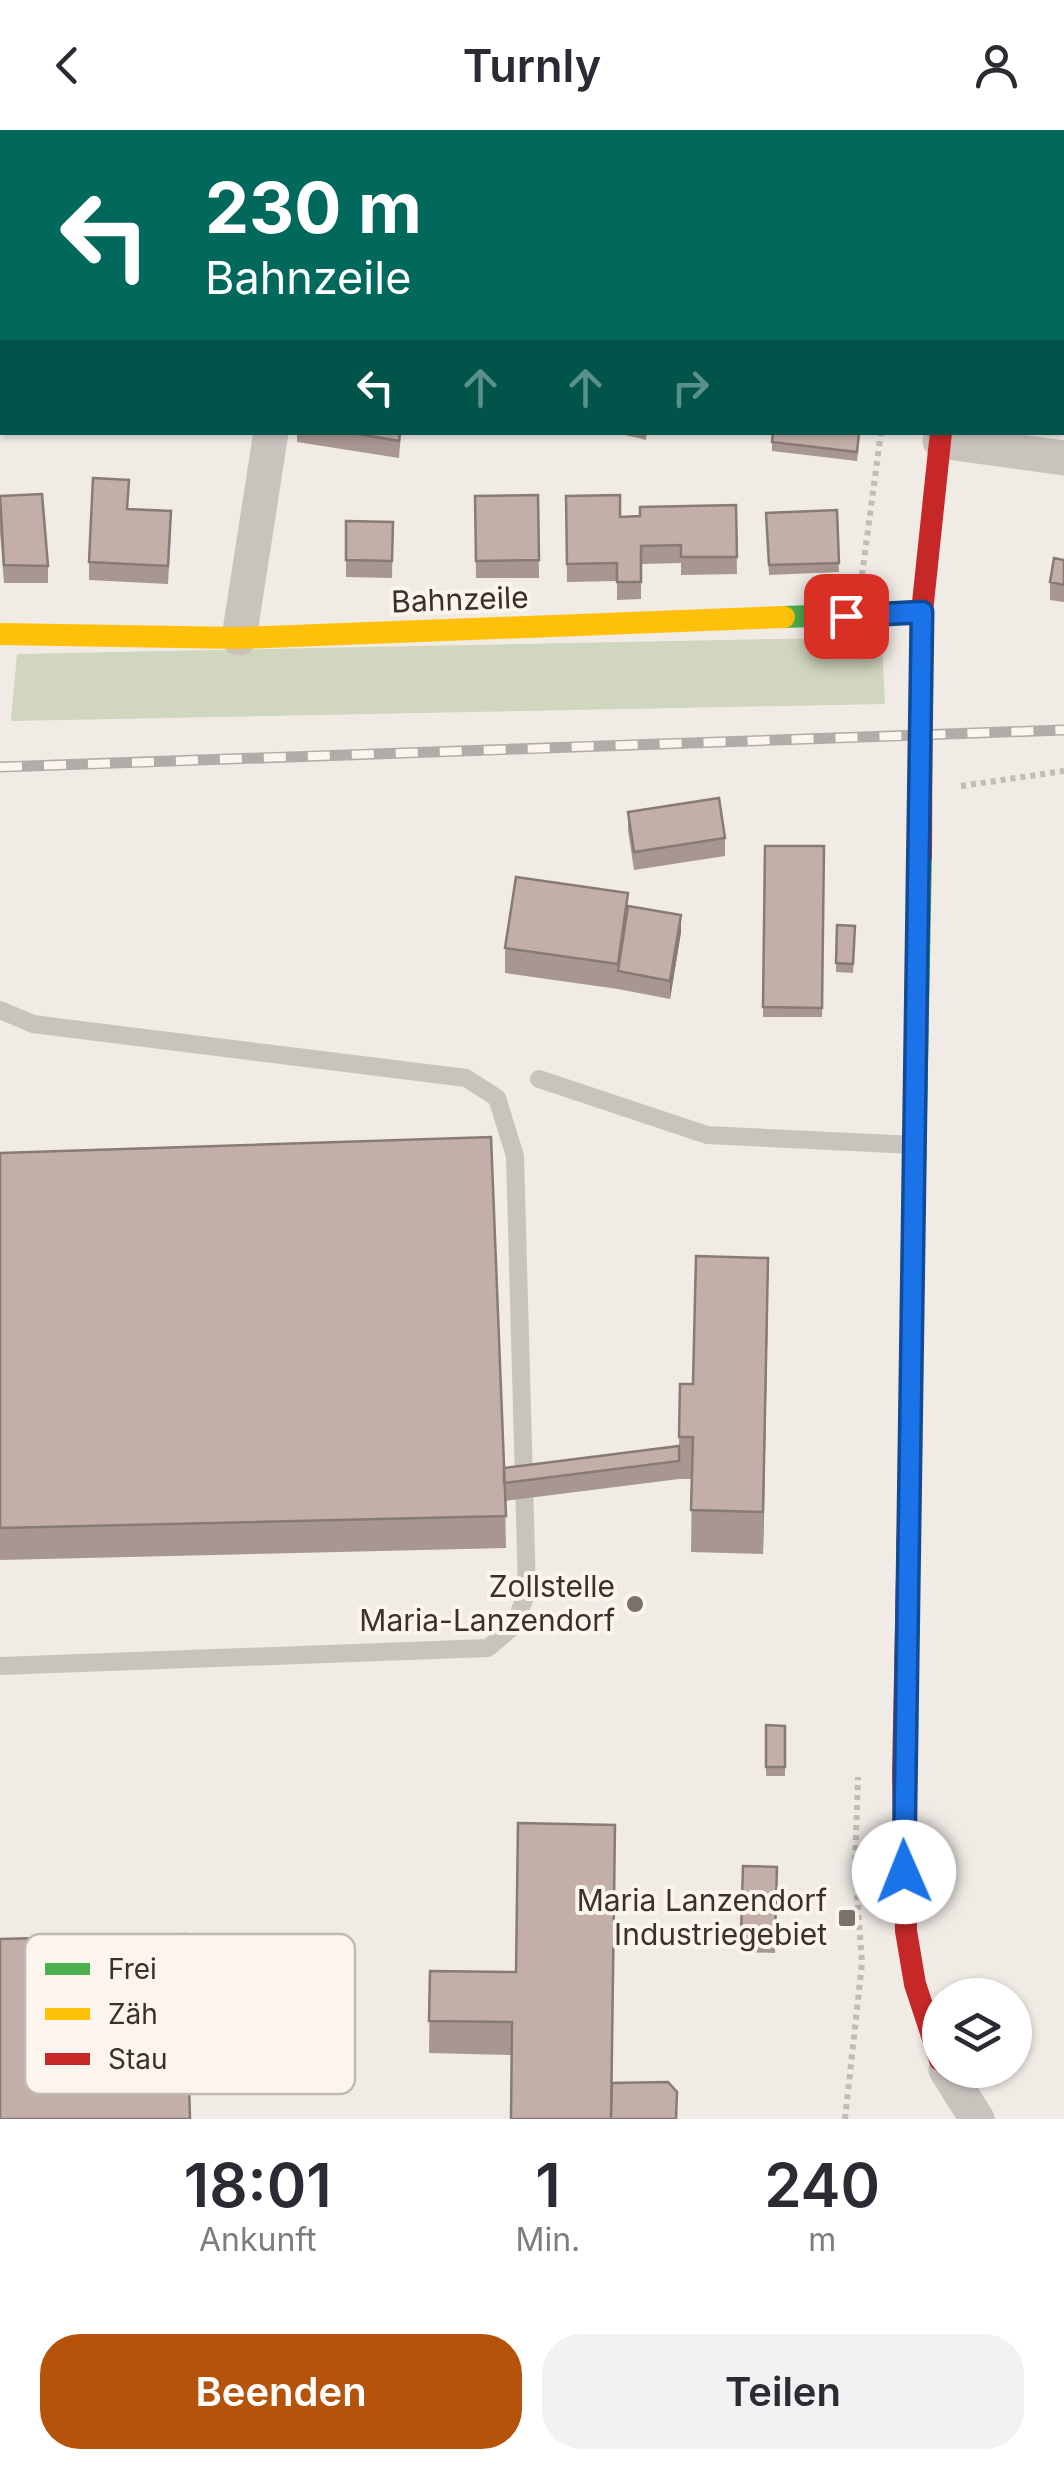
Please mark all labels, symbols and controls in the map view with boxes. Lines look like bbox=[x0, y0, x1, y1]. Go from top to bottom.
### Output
icon: back bbox=[40, 38, 95, 93]
text: Turnly bbox=[463, 38, 601, 93]
icon: person bbox=[969, 38, 1024, 93]
text: 230 m bbox=[205, 165, 422, 250]
icon: left bbox=[40, 170, 170, 300]
text: Bahnzeile bbox=[205, 250, 411, 305]
icon: left bbox=[348, 360, 403, 415]
icon: ahead bbox=[453, 360, 508, 415]
icon: ahead bbox=[558, 360, 613, 415]
icon: right bbox=[663, 360, 718, 415]
pin bbox=[804, 574, 889, 659]
street label: Bahnzeile bbox=[391, 579, 529, 619]
icon: arrive bbox=[819, 589, 874, 644]
place label: Zollstelle Maria-Lanzendorf bbox=[359, 1568, 615, 1638]
marker: Zollstelle Maria-Lanzendorf bbox=[624, 1593, 646, 1615]
position arrow bbox=[852, 1820, 956, 1924]
place label: Maria Lanzendorf Industriegebiet bbox=[577, 1882, 827, 1952]
marker: Maria Lanzendorf Industriegebiet bbox=[836, 1907, 858, 1929]
legend bbox=[25, 1934, 355, 2094]
text: Frei bbox=[108, 1952, 157, 1986]
map controls bbox=[922, 1978, 1032, 2088]
button: layers bbox=[922, 1978, 1032, 2088]
text: Zäh bbox=[108, 1997, 158, 2031]
text: Stau bbox=[108, 2042, 168, 2076]
text: 18:01 bbox=[184, 2149, 332, 2221]
text: 1 bbox=[535, 2149, 561, 2221]
text: 240 bbox=[764, 2149, 880, 2221]
text: Ankunft bbox=[199, 2220, 317, 2259]
text: Min. bbox=[516, 2220, 580, 2259]
text: m bbox=[808, 2220, 836, 2259]
button: Beenden bbox=[40, 2334, 522, 2449]
button: Teilen bbox=[542, 2334, 1024, 2449]

